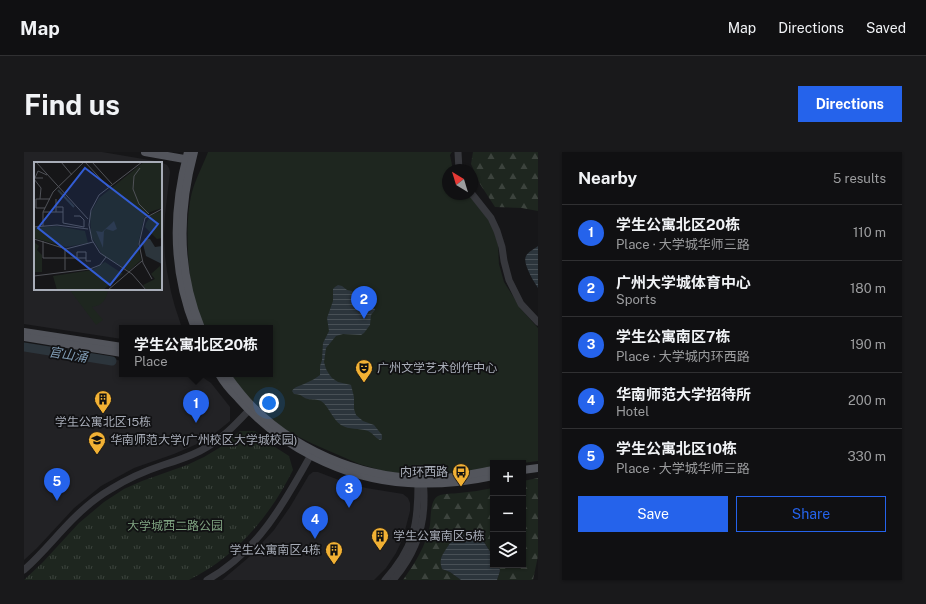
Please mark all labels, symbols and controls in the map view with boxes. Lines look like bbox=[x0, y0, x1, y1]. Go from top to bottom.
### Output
text: Map bbox=[20, 17, 60, 39]
text: Map bbox=[728, 20, 756, 36]
text: Directions bbox=[778, 20, 844, 36]
text: Saved bbox=[866, 20, 906, 36]
button: Directions bbox=[798, 86, 902, 122]
text: Find us bbox=[24, 88, 120, 121]
inset map bbox=[34, 162, 162, 290]
north arrow bbox=[442, 164, 478, 200]
text: Nearby bbox=[578, 168, 637, 188]
text: 5 results bbox=[833, 171, 886, 186]
text: 学生公寓北区20栋 bbox=[616, 216, 740, 233]
text: 1 bbox=[588, 225, 594, 240]
text: 110 m bbox=[853, 225, 886, 240]
text: Place · 大学城华师三路 bbox=[616, 237, 750, 252]
text: 广州大学城体育中心 bbox=[616, 274, 751, 291]
text: 2 bbox=[587, 281, 595, 296]
text: 180 m bbox=[850, 281, 886, 296]
pin: 2 bbox=[351, 286, 377, 319]
text: Sports bbox=[616, 292, 656, 307]
popup bbox=[119, 325, 273, 377]
text: 学生公寓南区7栋 bbox=[616, 328, 730, 345]
text: 学生公寓北区20栋 bbox=[134, 336, 258, 353]
text: 3 bbox=[587, 337, 595, 352]
text: 190 m bbox=[850, 337, 886, 352]
water label: 官山涌 bbox=[47, 344, 90, 365]
text: Place · 大学城内环西路 bbox=[616, 349, 750, 364]
text: Place bbox=[134, 354, 168, 369]
theatre icon: 广州文学艺术创作中心 bbox=[354, 358, 374, 383]
place label: 广州文学艺术创作中心 bbox=[377, 361, 497, 375]
text: 华南师范大学招待所 bbox=[616, 386, 751, 403]
building icon: 学生公寓北区15栋 bbox=[93, 389, 113, 414]
pin: 1 bbox=[183, 390, 209, 423]
your location bbox=[259, 393, 279, 413]
text: 4 bbox=[587, 393, 595, 408]
text: 200 m bbox=[848, 393, 886, 408]
text: Hotel bbox=[616, 404, 649, 419]
place label: 学生公寓北区15栋 bbox=[55, 415, 151, 429]
school or university icon: 华南师范大学(广州校区大学城校园) bbox=[87, 430, 107, 455]
place label: 华南师范大学(广州校区大学城校园) bbox=[110, 433, 297, 447]
text: 学生公寓北区10栋 bbox=[616, 440, 737, 457]
text: 5 bbox=[587, 449, 595, 464]
text: 330 m bbox=[847, 449, 886, 464]
map controls bbox=[490, 460, 526, 568]
button: + bbox=[490, 460, 526, 496]
text: Place · 大学城华师三路 bbox=[616, 461, 750, 476]
bus stop icon: 内环西路 bbox=[451, 462, 471, 487]
place label: 内环西路 bbox=[400, 465, 448, 479]
pin: 5 bbox=[44, 468, 70, 501]
pin: 3 bbox=[336, 475, 362, 508]
button: − bbox=[490, 496, 526, 532]
button: Save bbox=[578, 496, 728, 532]
button: Share bbox=[736, 496, 886, 532]
pin: 4 bbox=[302, 506, 328, 539]
park label: 大学城西二路公园 bbox=[127, 519, 223, 533]
building icon: 学生公寓南区5栋 bbox=[370, 526, 390, 551]
place label: 学生公寓南区5栋 bbox=[393, 529, 485, 543]
button: layers bbox=[490, 532, 526, 568]
building icon: 学生公寓南区4栋 bbox=[324, 540, 344, 565]
place label: 学生公寓南区4栋 bbox=[229, 543, 321, 557]

